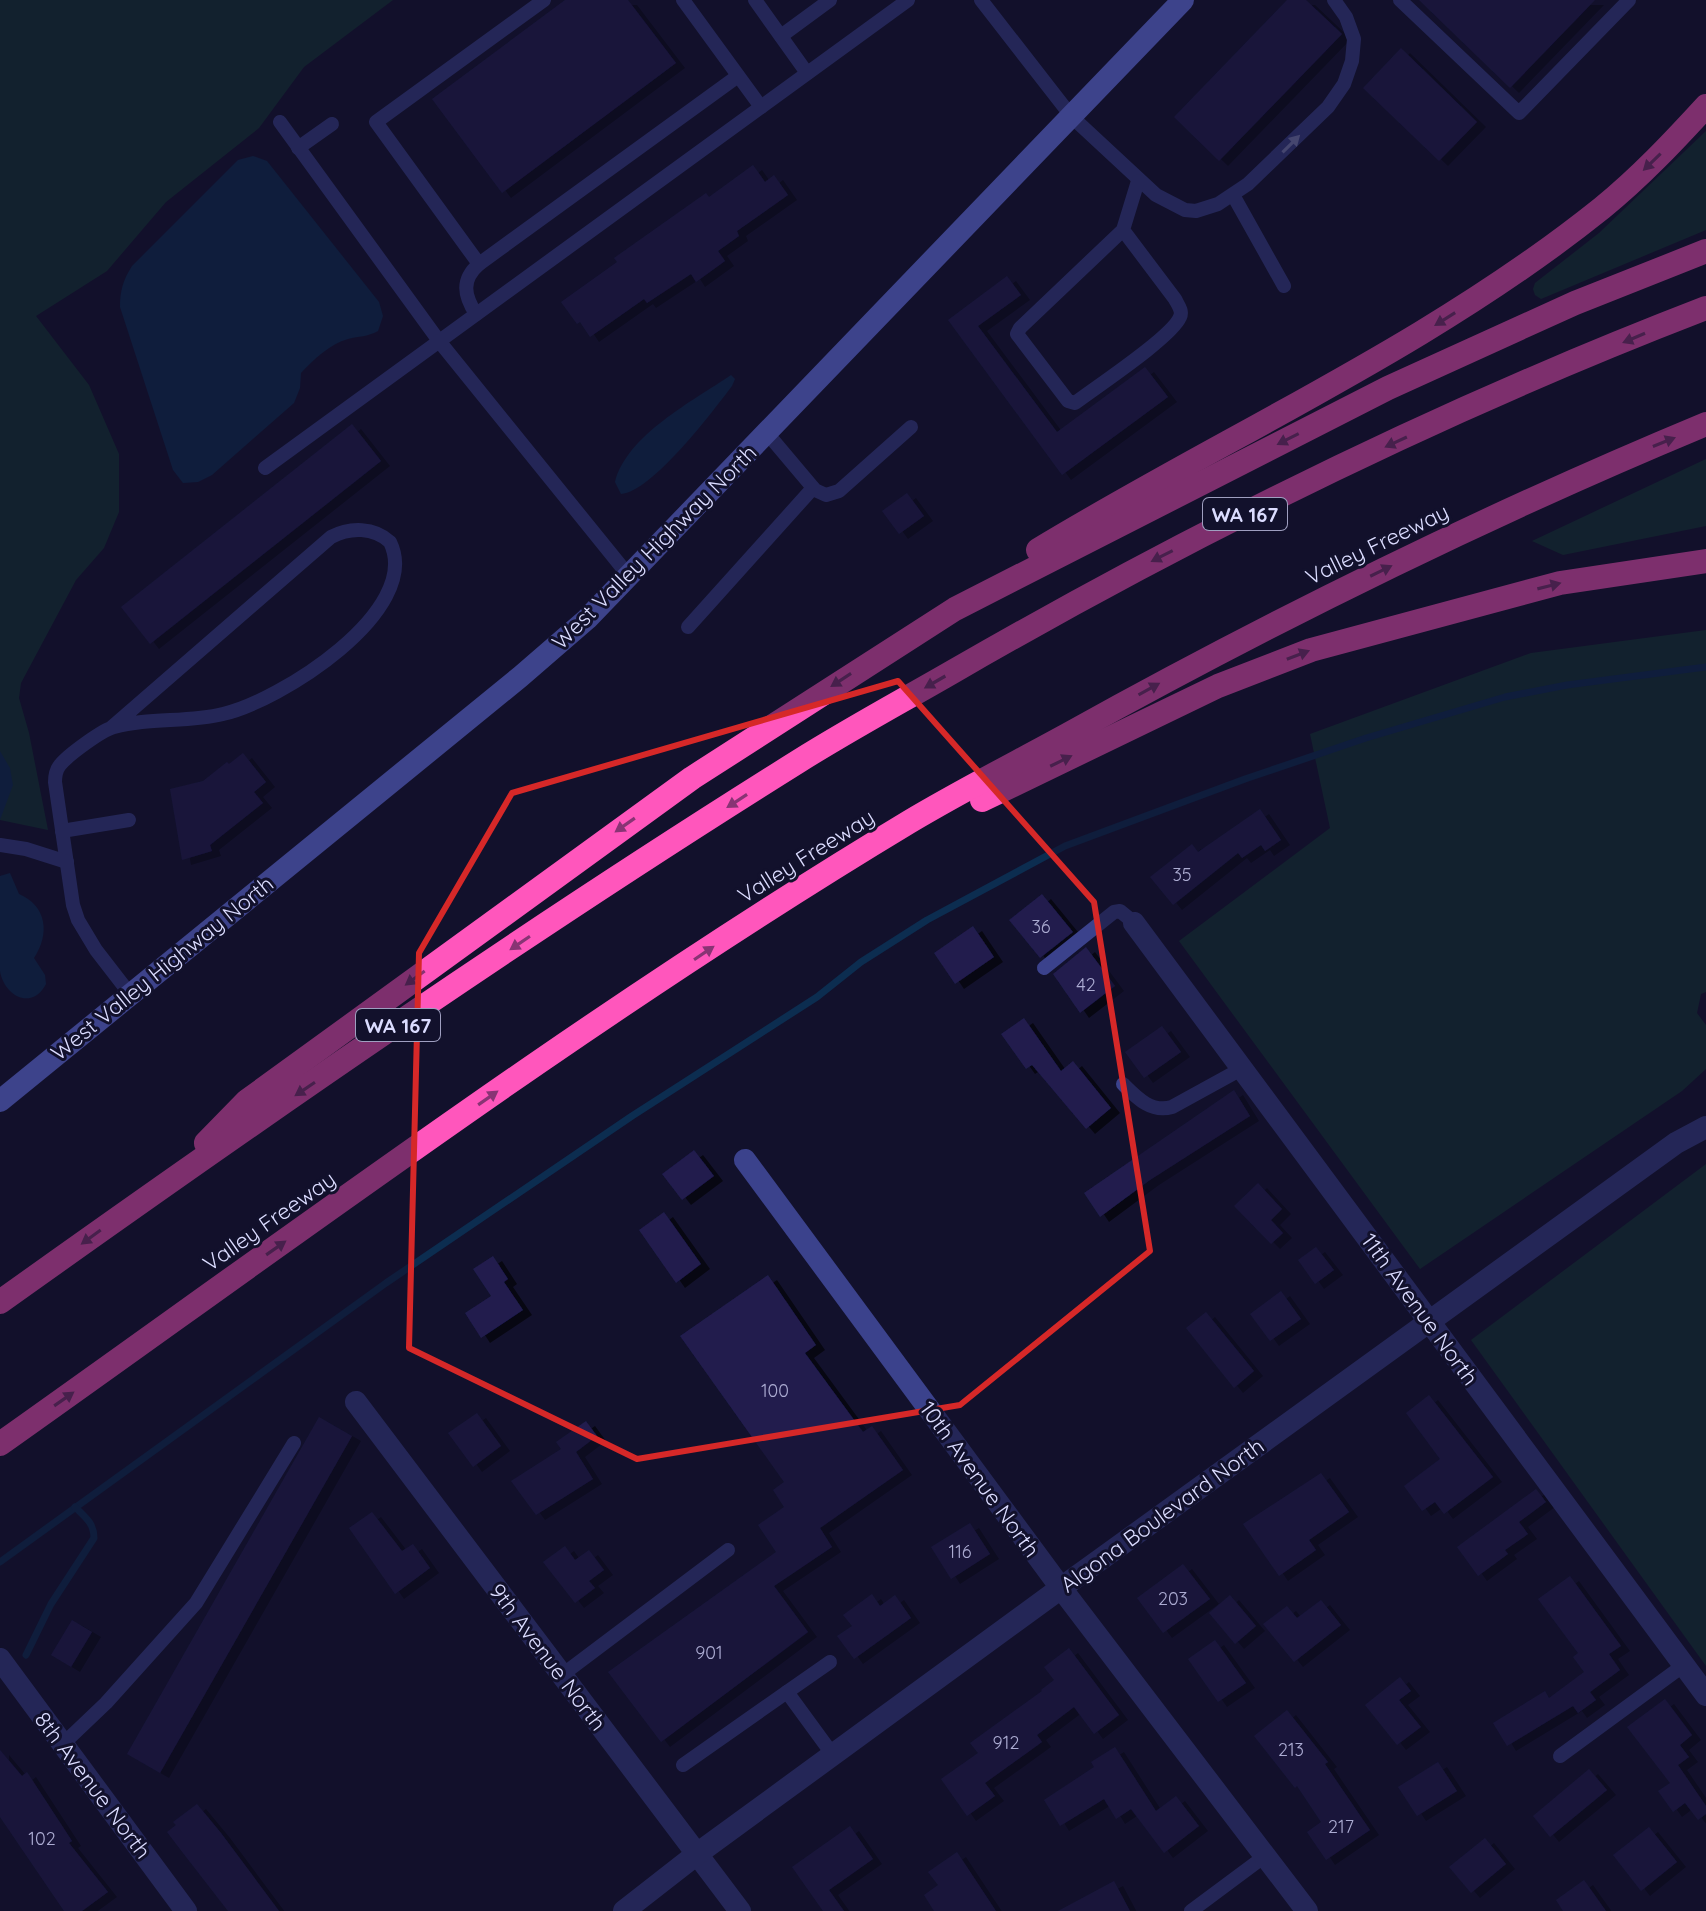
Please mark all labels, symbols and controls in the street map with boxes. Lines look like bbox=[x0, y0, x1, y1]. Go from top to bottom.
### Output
one-way arrow bbox=[1281, 135, 1300, 154]
one-way arrow bbox=[1643, 153, 1662, 171]
one-way arrow bbox=[1434, 311, 1456, 325]
one-way arrow bbox=[1622, 331, 1646, 344]
one-way arrow bbox=[1276, 432, 1299, 446]
one-way arrow bbox=[1384, 435, 1407, 449]
one-way arrow bbox=[1652, 435, 1676, 448]
street label: West Valley Highway North bbox=[546, 439, 762, 655]
street label: Valley Freeway bbox=[1301, 497, 1453, 591]
road number: WA 167 bbox=[1203, 498, 1287, 530]
one-way arrow bbox=[1151, 549, 1174, 563]
one-way arrow bbox=[1369, 564, 1392, 577]
one-way arrow bbox=[1536, 579, 1561, 592]
one-way arrow bbox=[1286, 648, 1310, 661]
one-way arrow bbox=[830, 673, 852, 687]
one-way arrow bbox=[924, 675, 946, 689]
one-way arrow bbox=[1138, 682, 1160, 696]
one-way arrow bbox=[1049, 754, 1073, 768]
one-way arrow bbox=[727, 793, 748, 808]
street label: Valley Freeway bbox=[732, 803, 880, 909]
one-way arrow bbox=[615, 817, 636, 832]
house number: 35 bbox=[1172, 863, 1192, 886]
street label: West Valley Highway North bbox=[45, 869, 279, 1067]
house number: 36 bbox=[1031, 915, 1051, 938]
one-way arrow bbox=[509, 935, 531, 950]
one-way arrow bbox=[693, 946, 714, 961]
one-way arrow bbox=[404, 970, 426, 986]
house number: 42 bbox=[1076, 973, 1096, 996]
road number: WA 167 bbox=[356, 1009, 440, 1041]
one-way arrow bbox=[294, 1081, 315, 1096]
one-way arrow bbox=[478, 1091, 499, 1106]
street label: Valley Freeway bbox=[197, 1165, 341, 1277]
street label: 11th Avenue North bbox=[1355, 1227, 1485, 1391]
one-way arrow bbox=[80, 1229, 102, 1245]
one-way arrow bbox=[265, 1241, 286, 1257]
house number: 100 bbox=[761, 1379, 789, 1402]
one-way arrow bbox=[53, 1392, 74, 1407]
street label: 10th Avenue North bbox=[914, 1395, 1046, 1563]
street label: Algona Boulevard North bbox=[1055, 1432, 1269, 1598]
house number: 116 bbox=[948, 1540, 972, 1563]
street label: 9th Avenue North bbox=[483, 1578, 613, 1736]
house number: 203 bbox=[1158, 1587, 1188, 1610]
house number: 901 bbox=[695, 1641, 723, 1664]
street label: 8th Avenue North bbox=[29, 1706, 157, 1864]
house number: 912 bbox=[993, 1731, 1019, 1754]
house number: 213 bbox=[1278, 1738, 1304, 1761]
house number: 217 bbox=[1328, 1815, 1354, 1838]
house number: 102 bbox=[28, 1827, 56, 1850]

